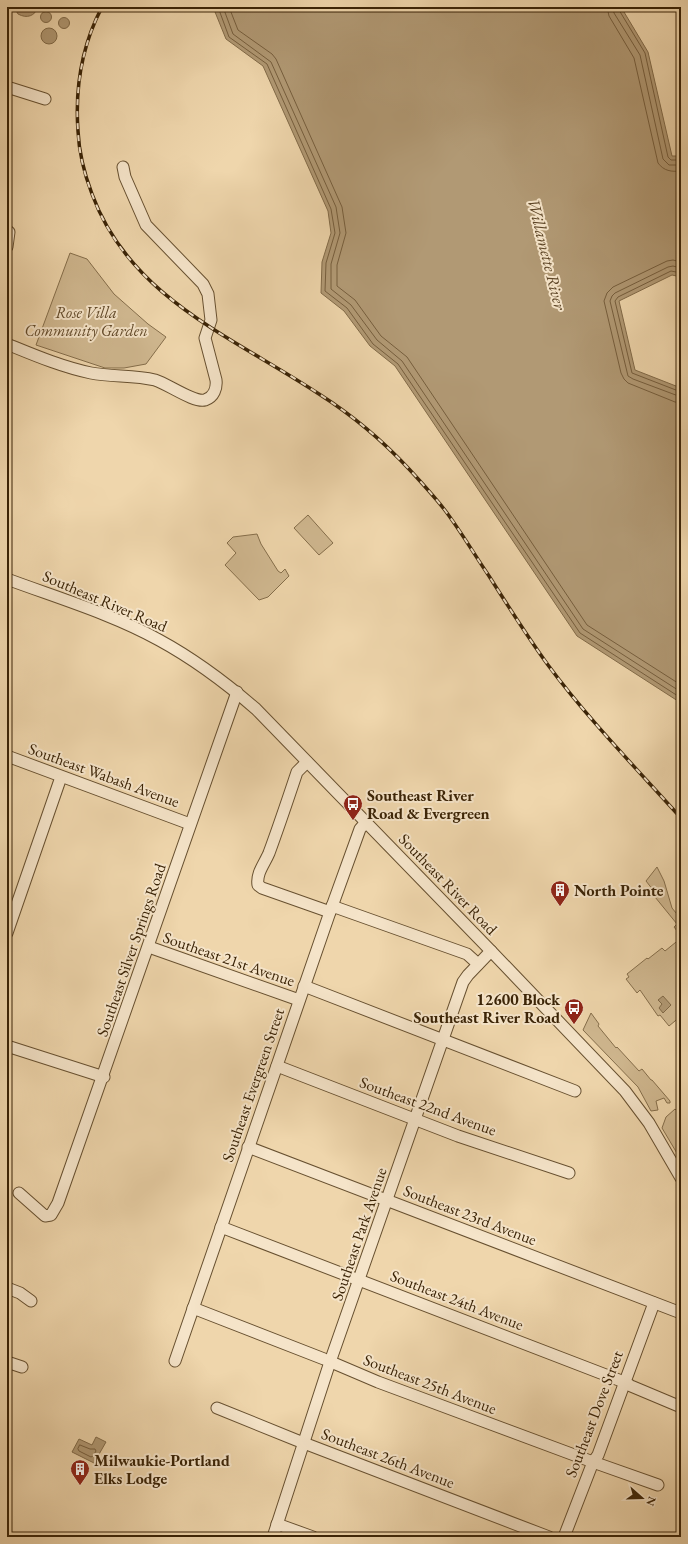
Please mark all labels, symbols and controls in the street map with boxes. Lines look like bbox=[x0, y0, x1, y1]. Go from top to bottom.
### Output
water label: Willamette River bbox=[523, 196, 572, 313]
park label: Rose Villa Community Garden bbox=[24, 302, 148, 341]
street label: Southeast River Road bbox=[40, 565, 171, 637]
street label: Southeast Wabash Avenue bbox=[26, 738, 182, 812]
place label: Southeast River Road & Evergreen bbox=[367, 785, 490, 824]
bus stop icon: Southeast River Road & Evergreen bbox=[342, 793, 364, 821]
street label: Southeast River Road bbox=[394, 829, 502, 940]
street label: Southeast Silver Springs Road bbox=[91, 860, 171, 1039]
building icon: North Pointe bbox=[549, 879, 571, 907]
place label: North Pointe bbox=[574, 880, 664, 901]
street label: Southeast 21st Avenue bbox=[160, 927, 298, 991]
place label: 12600 Block Southeast River Road bbox=[413, 989, 560, 1028]
bus stop icon: 12600 Block Southeast River Road bbox=[563, 997, 585, 1025]
street label: Southeast Evergreen Street bbox=[217, 1005, 289, 1165]
street label: Southeast 22nd Avenue bbox=[357, 1071, 499, 1141]
street label: Southeast Park Avenue bbox=[326, 1165, 392, 1303]
street label: Southeast 23rd Avenue bbox=[400, 1180, 540, 1250]
street label: Southeast 24th Avenue bbox=[387, 1265, 527, 1335]
street label: Southeast Dove Street bbox=[560, 1348, 628, 1480]
street label: Southeast 25th Avenue bbox=[360, 1349, 500, 1419]
street label: Southeast 26th Avenue bbox=[318, 1423, 458, 1493]
place label: Milwaukie-Portland Elks Lodge bbox=[94, 1450, 230, 1489]
building icon: Milwaukie-Portland Elks Lodge bbox=[69, 1458, 91, 1486]
north arrow bbox=[622, 1478, 662, 1518]
text: N bbox=[643, 1495, 659, 1508]

